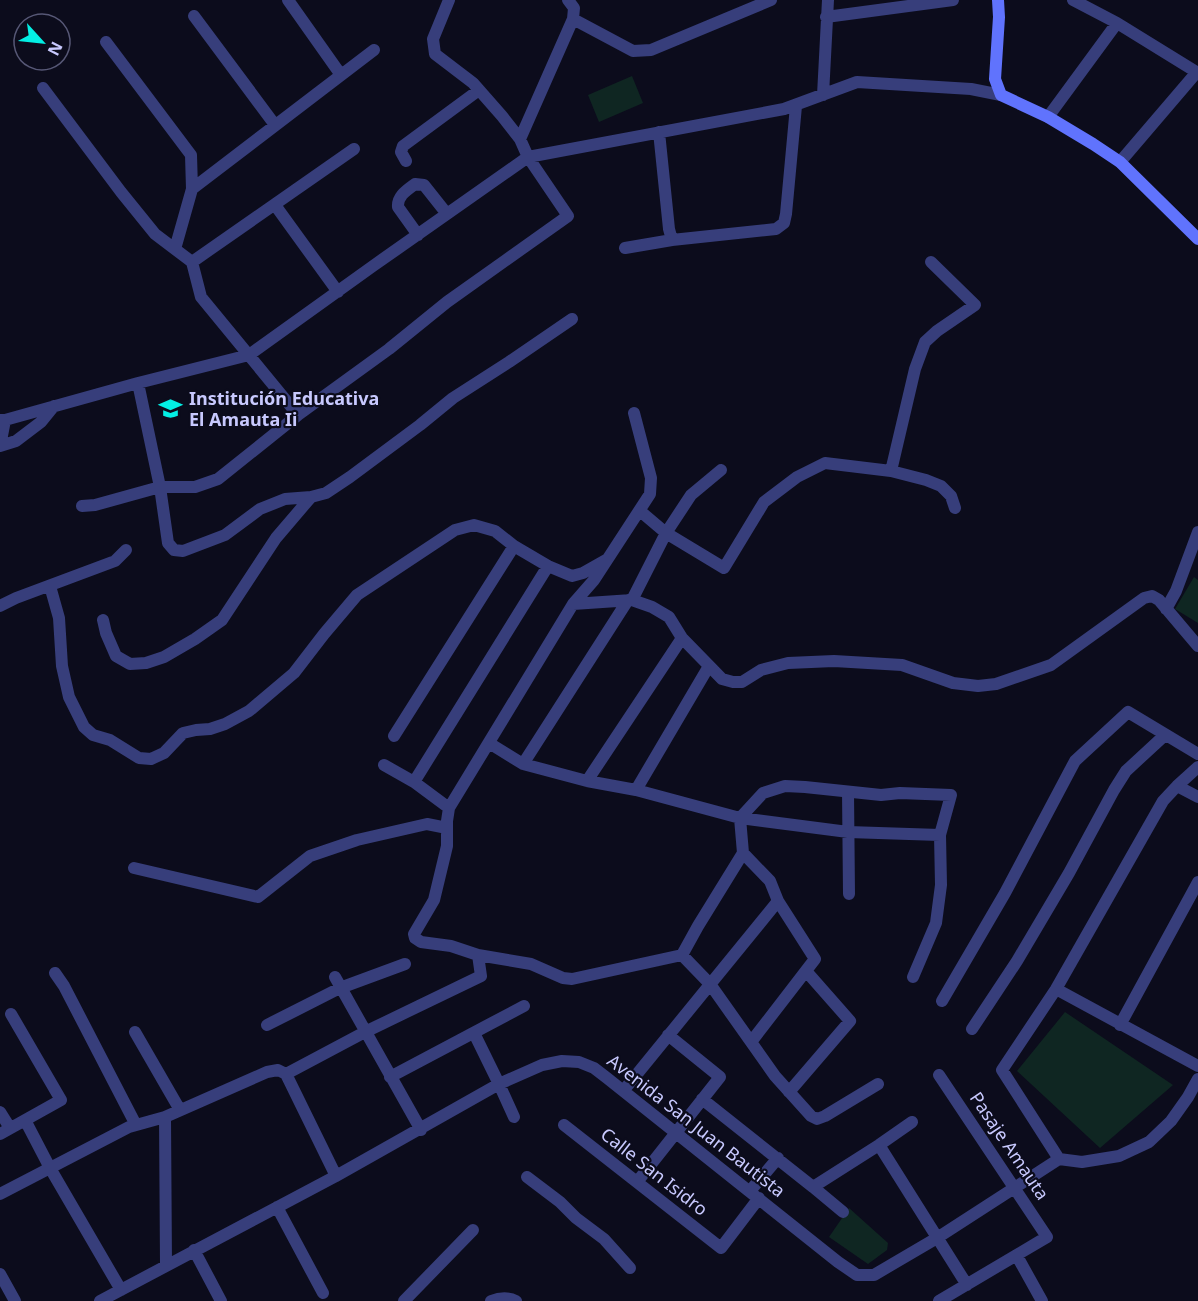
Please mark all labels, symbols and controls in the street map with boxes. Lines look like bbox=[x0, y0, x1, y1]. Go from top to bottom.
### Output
north arrow bbox=[12, 12, 72, 72]
text: N bbox=[43, 38, 68, 60]
place label: Institución Educativa El Amauta Ii bbox=[189, 386, 379, 431]
school or university icon: Institución Educativa El Amauta Ii bbox=[158, 396, 184, 422]
street label: Avenida San Juan Bautista bbox=[603, 1048, 790, 1202]
street label: Pasaje Amauta bbox=[965, 1087, 1055, 1204]
street label: Calle San Isidro bbox=[596, 1122, 713, 1221]

